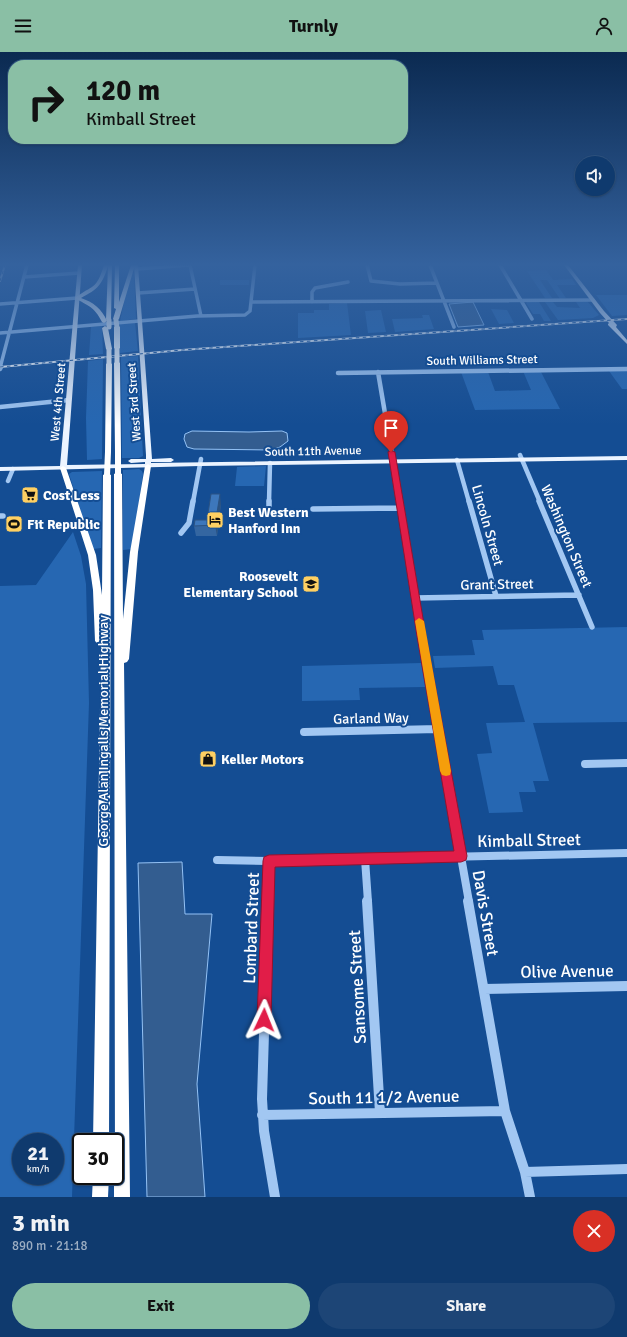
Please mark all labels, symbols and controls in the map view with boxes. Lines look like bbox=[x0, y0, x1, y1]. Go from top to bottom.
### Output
icon: menu bbox=[12, 15, 34, 37]
text: Turnly bbox=[289, 15, 338, 37]
icon: person bbox=[593, 15, 615, 37]
text: 120 m bbox=[86, 74, 160, 108]
icon: right bbox=[20, 76, 72, 128]
text: Kimball Street bbox=[86, 108, 196, 130]
map controls bbox=[575, 156, 615, 196]
button: sound bbox=[575, 156, 615, 196]
street label: South Williams Street bbox=[426, 352, 538, 369]
street label: West 4th Street bbox=[48, 362, 69, 442]
street label: West 3rd Street bbox=[124, 362, 145, 442]
pin bbox=[374, 411, 408, 452]
icon: arrive bbox=[380, 417, 402, 439]
street label: South 11th Avenue bbox=[265, 443, 361, 460]
street label: Washington Street bbox=[537, 482, 596, 590]
street label: Lincoln Street bbox=[468, 483, 507, 568]
supermarket icon: Cost Less bbox=[20, 485, 40, 505]
place label: Cost Less bbox=[43, 487, 100, 504]
place label: Best Western Hanford Inn bbox=[228, 504, 309, 537]
hotel icon: Best Western Hanford Inn bbox=[205, 510, 225, 530]
sports icon: Fit Republic bbox=[4, 514, 24, 534]
place label: Fit Republic bbox=[27, 516, 100, 533]
place label: Roosevelt Elementary School bbox=[183, 568, 299, 601]
school or university icon: Roosevelt Elementary School bbox=[301, 574, 321, 594]
street label: Grant Street bbox=[460, 575, 534, 594]
street label: George Alan Ingalls Memorial Highway bbox=[95, 615, 112, 847]
street label: Garland Way bbox=[333, 709, 409, 728]
shop icon: Keller Motors bbox=[198, 749, 218, 769]
place label: Keller Motors bbox=[221, 751, 304, 768]
street label: Kimball Street bbox=[477, 829, 581, 852]
street label: Davis Street bbox=[468, 869, 503, 958]
street label: Lombard Street bbox=[239, 872, 264, 984]
street label: Sansome Street bbox=[344, 930, 371, 1044]
street label: Olive Avenue bbox=[520, 960, 614, 983]
position arrow bbox=[243, 999, 285, 1041]
street label: South 11 1/2 Avenue bbox=[308, 1086, 460, 1109]
speed limit sign: 30 bbox=[72, 1133, 124, 1185]
text: 21 bbox=[27, 1141, 49, 1166]
text: km/h bbox=[27, 1163, 49, 1175]
text: 3 min bbox=[12, 1208, 70, 1238]
button: close bbox=[573, 1210, 615, 1252]
text: 890 m · 21:18 bbox=[12, 1238, 88, 1254]
button: Exit bbox=[12, 1283, 310, 1329]
button: Share bbox=[318, 1283, 615, 1329]

